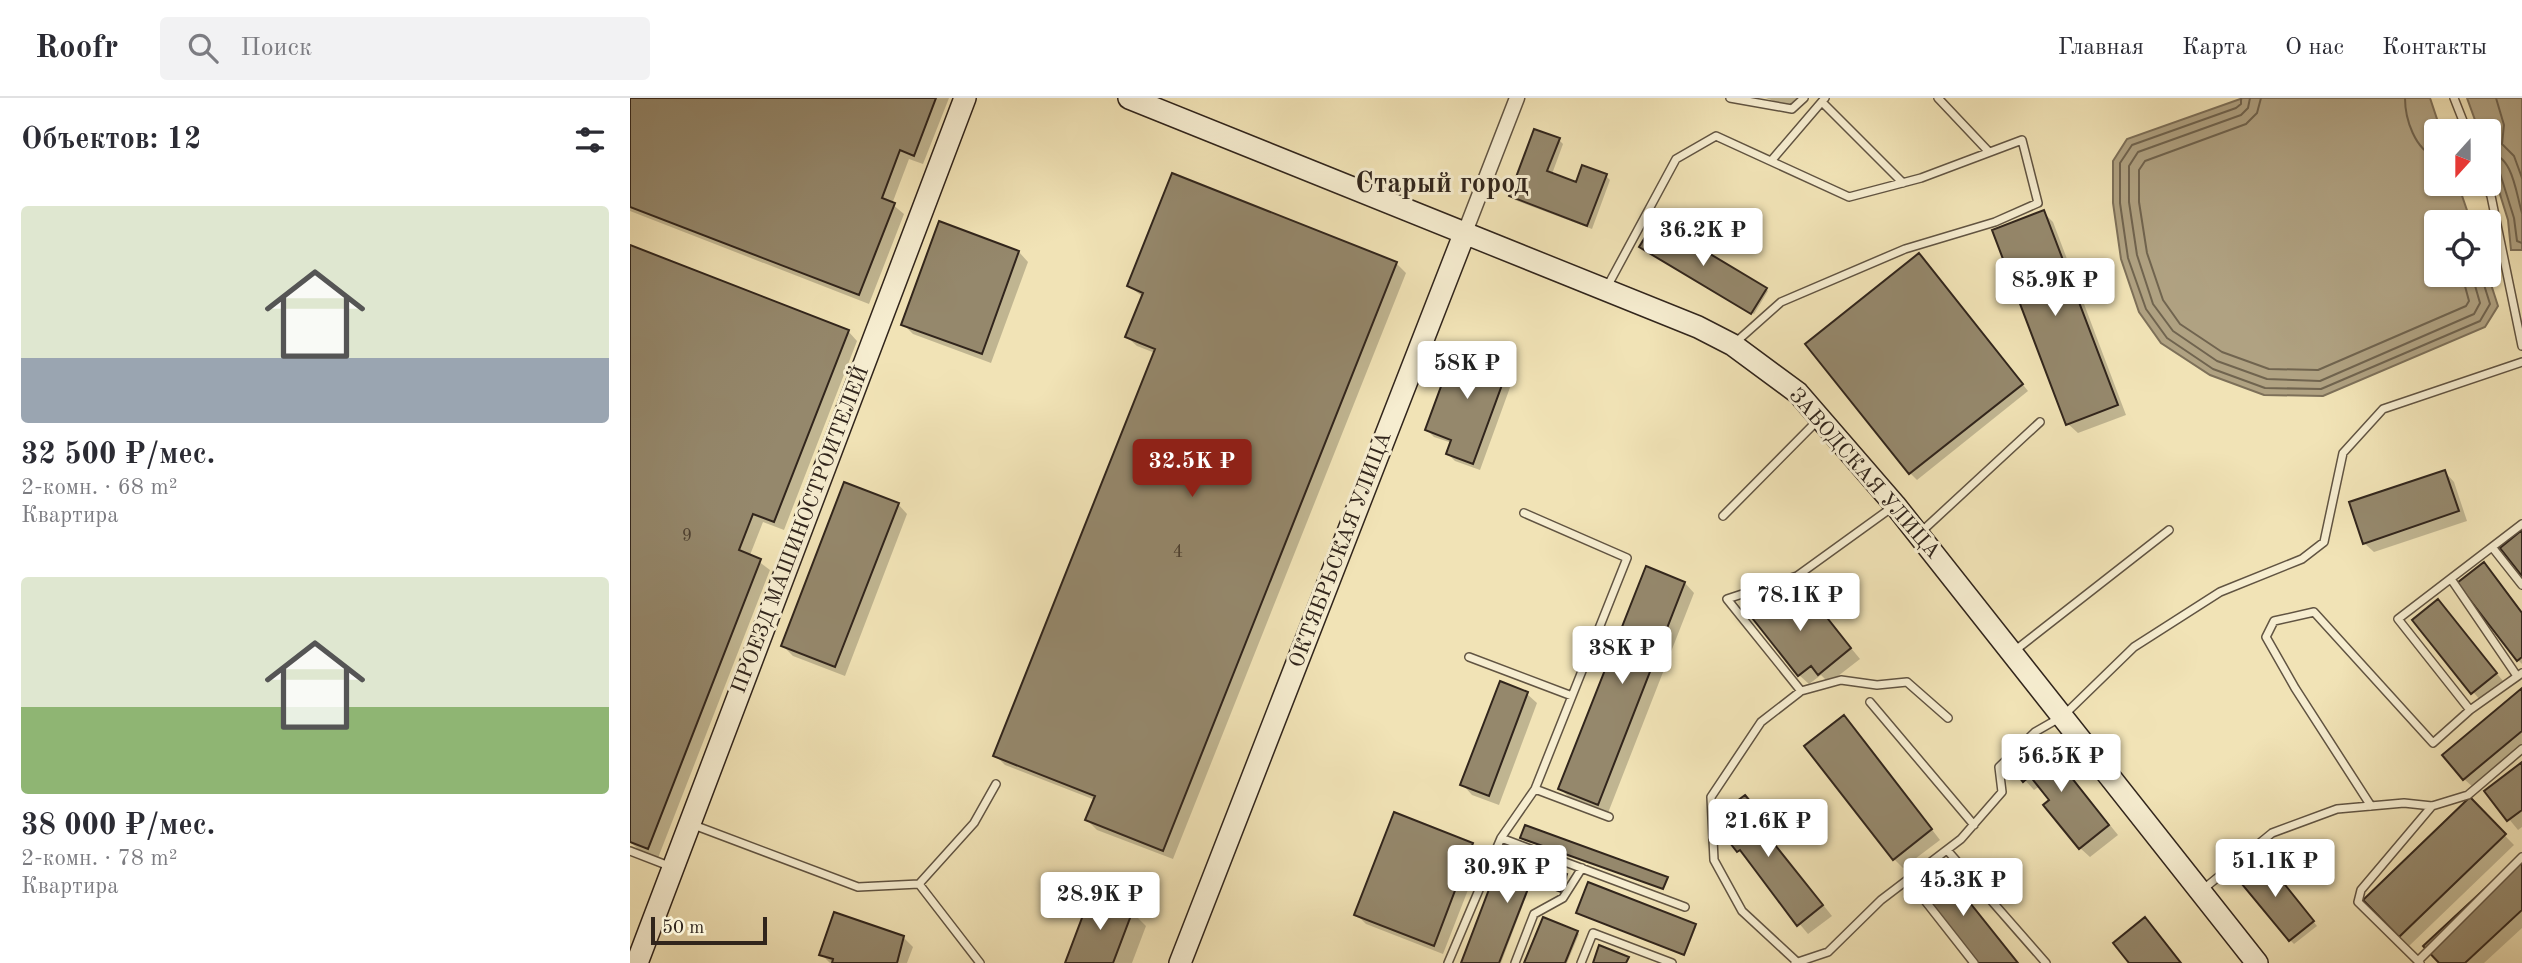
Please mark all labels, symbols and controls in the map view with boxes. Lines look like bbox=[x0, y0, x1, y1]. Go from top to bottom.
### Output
search box bbox=[160, 17, 650, 80]
icon: search bbox=[184, 29, 222, 67]
text: Roofr bbox=[35, 32, 118, 65]
text: Поиск bbox=[240, 35, 312, 61]
text: Главная bbox=[2058, 36, 2144, 60]
text: Карта bbox=[2182, 36, 2247, 60]
text: О нас bbox=[2285, 36, 2344, 60]
text: Контакты bbox=[2382, 36, 2487, 60]
north arrow bbox=[2424, 119, 2501, 196]
map controls bbox=[2424, 119, 2501, 287]
icon: filters bbox=[571, 121, 609, 159]
text: Объектов: 12 bbox=[21, 125, 201, 155]
district label: Старый город bbox=[1355, 170, 1529, 199]
pin: 36.2K ₽ bbox=[1638, 208, 1768, 268]
button: locate bbox=[2424, 210, 2501, 287]
text: 36.2K ₽ bbox=[1660, 219, 1746, 242]
icon: home bbox=[252, 251, 378, 377]
pin: 85.9K ₽ bbox=[1990, 258, 2120, 318]
text: 85.9K ₽ bbox=[2012, 269, 2098, 292]
pin: 58K ₽ bbox=[1418, 342, 1516, 401]
text: 58K ₽ bbox=[1434, 352, 1500, 375]
street label: ПРОЕЗД МАШИНОСТРОИТЕЛЕЙ bbox=[724, 362, 873, 697]
street label: ЗАВОДСКАЯ УЛИЦА bbox=[1784, 385, 1944, 563]
street label: ОКТЯБРЬСКАЯ УЛИЦА bbox=[1286, 429, 1396, 671]
text: 32 500 ₽/мес. bbox=[21, 440, 215, 470]
pin: 32.5K ₽ bbox=[1127, 440, 1257, 499]
text: 32.5K ₽ bbox=[1149, 450, 1235, 473]
text: 2-комн. · 68 m² bbox=[21, 476, 178, 499]
text: Квартира bbox=[21, 504, 119, 527]
house number: 9 bbox=[682, 527, 692, 545]
house number: 4 bbox=[1173, 543, 1183, 561]
pin: 78.1K ₽ bbox=[1735, 574, 1865, 633]
text: 78.1K ₽ bbox=[1757, 584, 1843, 607]
icon: home bbox=[252, 622, 378, 748]
pin: 38K ₽ bbox=[1573, 626, 1671, 686]
text: 38K ₽ bbox=[1589, 637, 1655, 660]
pin: 56.5K ₽ bbox=[1996, 734, 2126, 794]
text: 56.5K ₽ bbox=[2018, 745, 2104, 768]
pin: 21.6K ₽ bbox=[1703, 800, 1833, 859]
text: 21.6K ₽ bbox=[1725, 810, 1811, 833]
text: 38 000 ₽/мес. bbox=[21, 811, 215, 841]
pin: 51.1K ₽ bbox=[2210, 840, 2340, 899]
pin: 30.9K ₽ bbox=[1442, 846, 1572, 905]
text: 2-комн. · 78 m² bbox=[21, 847, 178, 870]
text: 51.1K ₽ bbox=[2232, 850, 2318, 873]
text: 30.9K ₽ bbox=[1464, 856, 1550, 879]
pin: 45.3K ₽ bbox=[1898, 858, 2028, 918]
text: 45.3K ₽ bbox=[1920, 869, 2006, 892]
pin: 28.9K ₽ bbox=[1035, 872, 1165, 932]
text: Квартира bbox=[21, 875, 119, 898]
text: 28.9K ₽ bbox=[1057, 883, 1143, 906]
scale bar bbox=[651, 914, 766, 946]
text: 50 m bbox=[662, 919, 704, 938]

